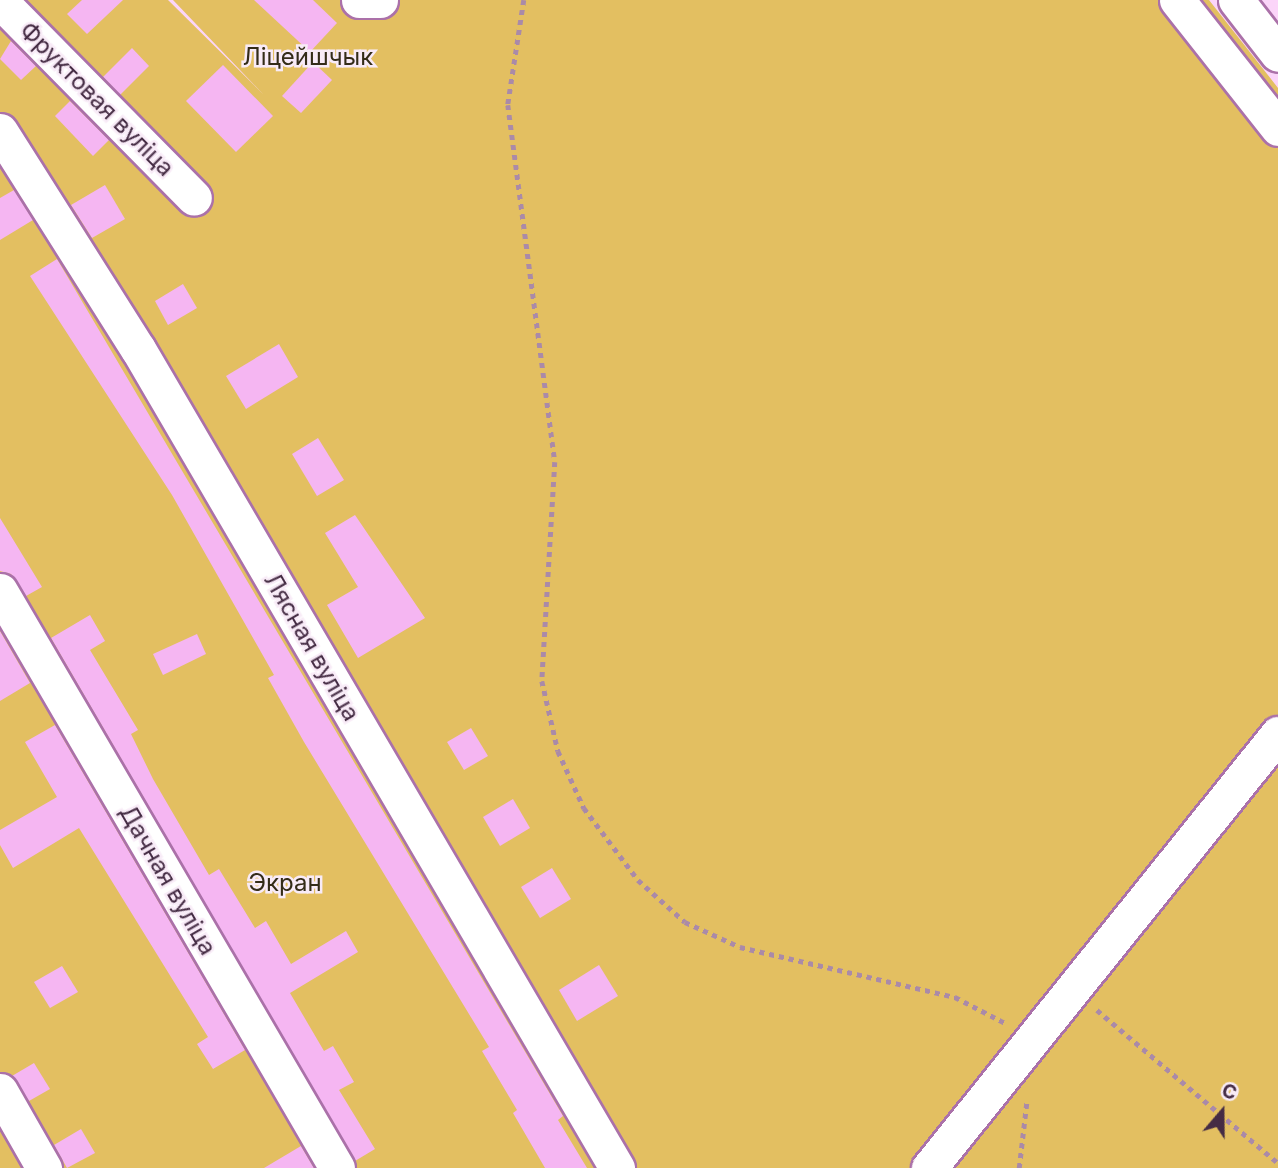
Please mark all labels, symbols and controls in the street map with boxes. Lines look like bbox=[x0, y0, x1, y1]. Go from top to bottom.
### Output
street label: Фруктовая вуліца bbox=[14, 16, 180, 182]
park label: Ліцейшчык bbox=[243, 43, 373, 71]
street label: Лясная вуліца bbox=[258, 568, 366, 726]
street label: Дачная вуліца bbox=[114, 800, 222, 960]
park label: Экран bbox=[248, 869, 322, 897]
north arrow bbox=[1187, 1077, 1257, 1147]
text: С bbox=[1219, 1079, 1240, 1105]

